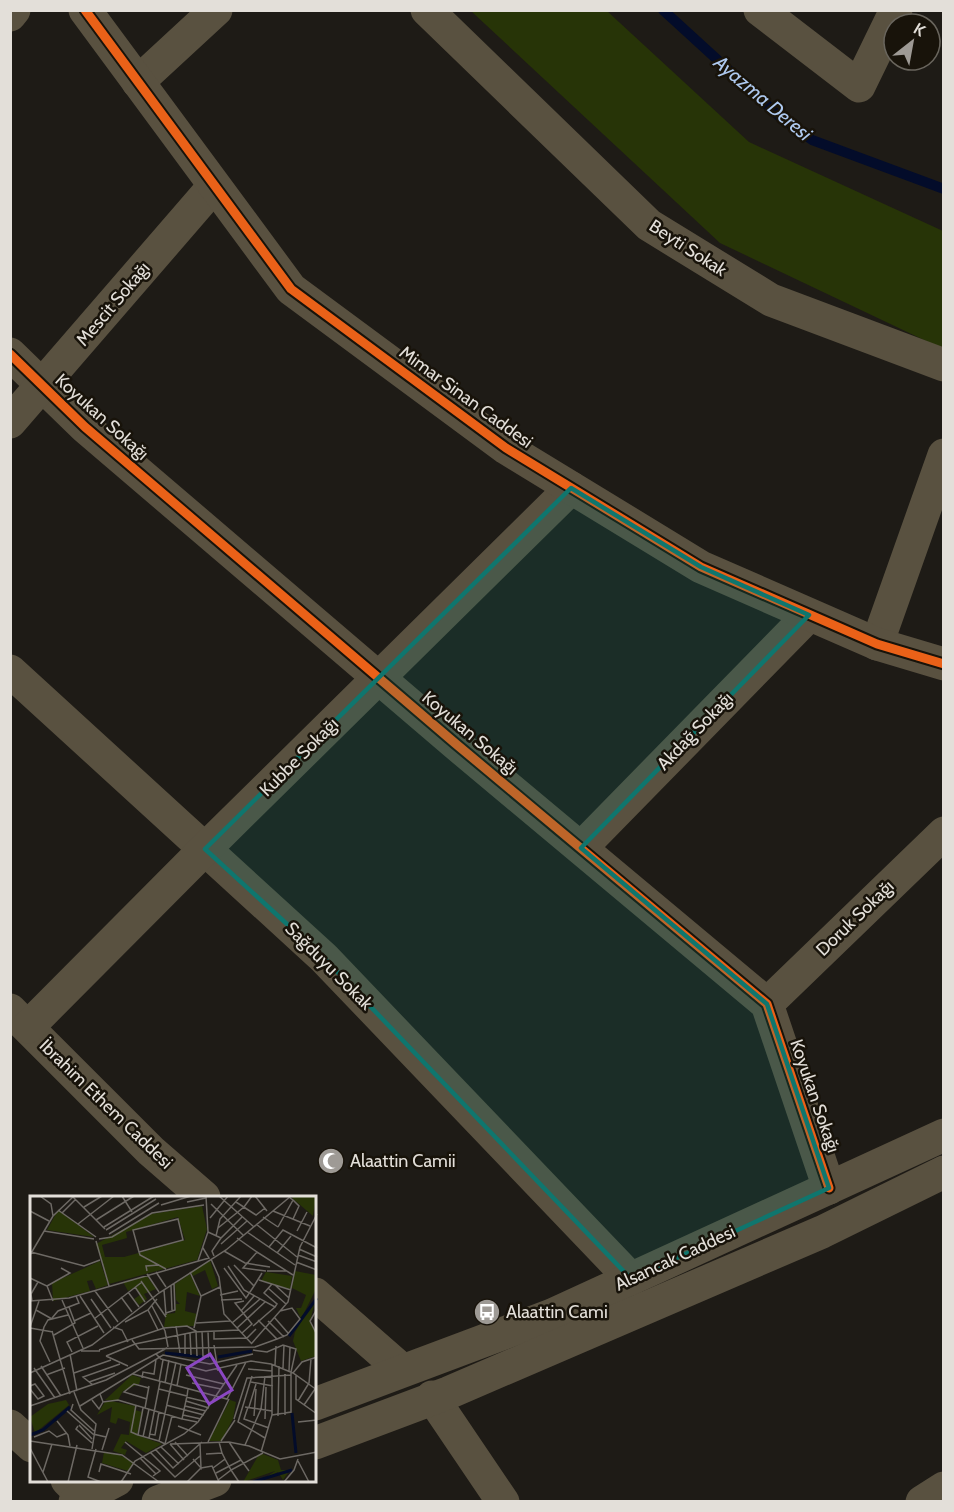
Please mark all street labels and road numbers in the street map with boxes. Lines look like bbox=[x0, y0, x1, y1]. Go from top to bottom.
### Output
street label: Beyti Sokak bbox=[645, 215, 732, 282]
street label: Mescit Sokağı bbox=[71, 257, 155, 351]
street label: Mimar Sinan Caddesi bbox=[395, 341, 537, 453]
street label: Koyukan Sokağı bbox=[51, 369, 153, 465]
street label: Koyukan Sokağı bbox=[418, 687, 522, 779]
street label: Akdağ Sokağı bbox=[652, 687, 738, 775]
street label: Kubbe Sokağı bbox=[255, 713, 343, 801]
street label: Doruk Sokağı bbox=[811, 875, 899, 961]
street label: Sağduyu Sokak bbox=[280, 917, 378, 1015]
street label: İbrahim Ethem Caddesi bbox=[35, 1035, 177, 1173]
street label: Koyukan Sokağı bbox=[785, 1036, 845, 1156]
street label: Alsancak Caddesi bbox=[611, 1220, 739, 1296]

